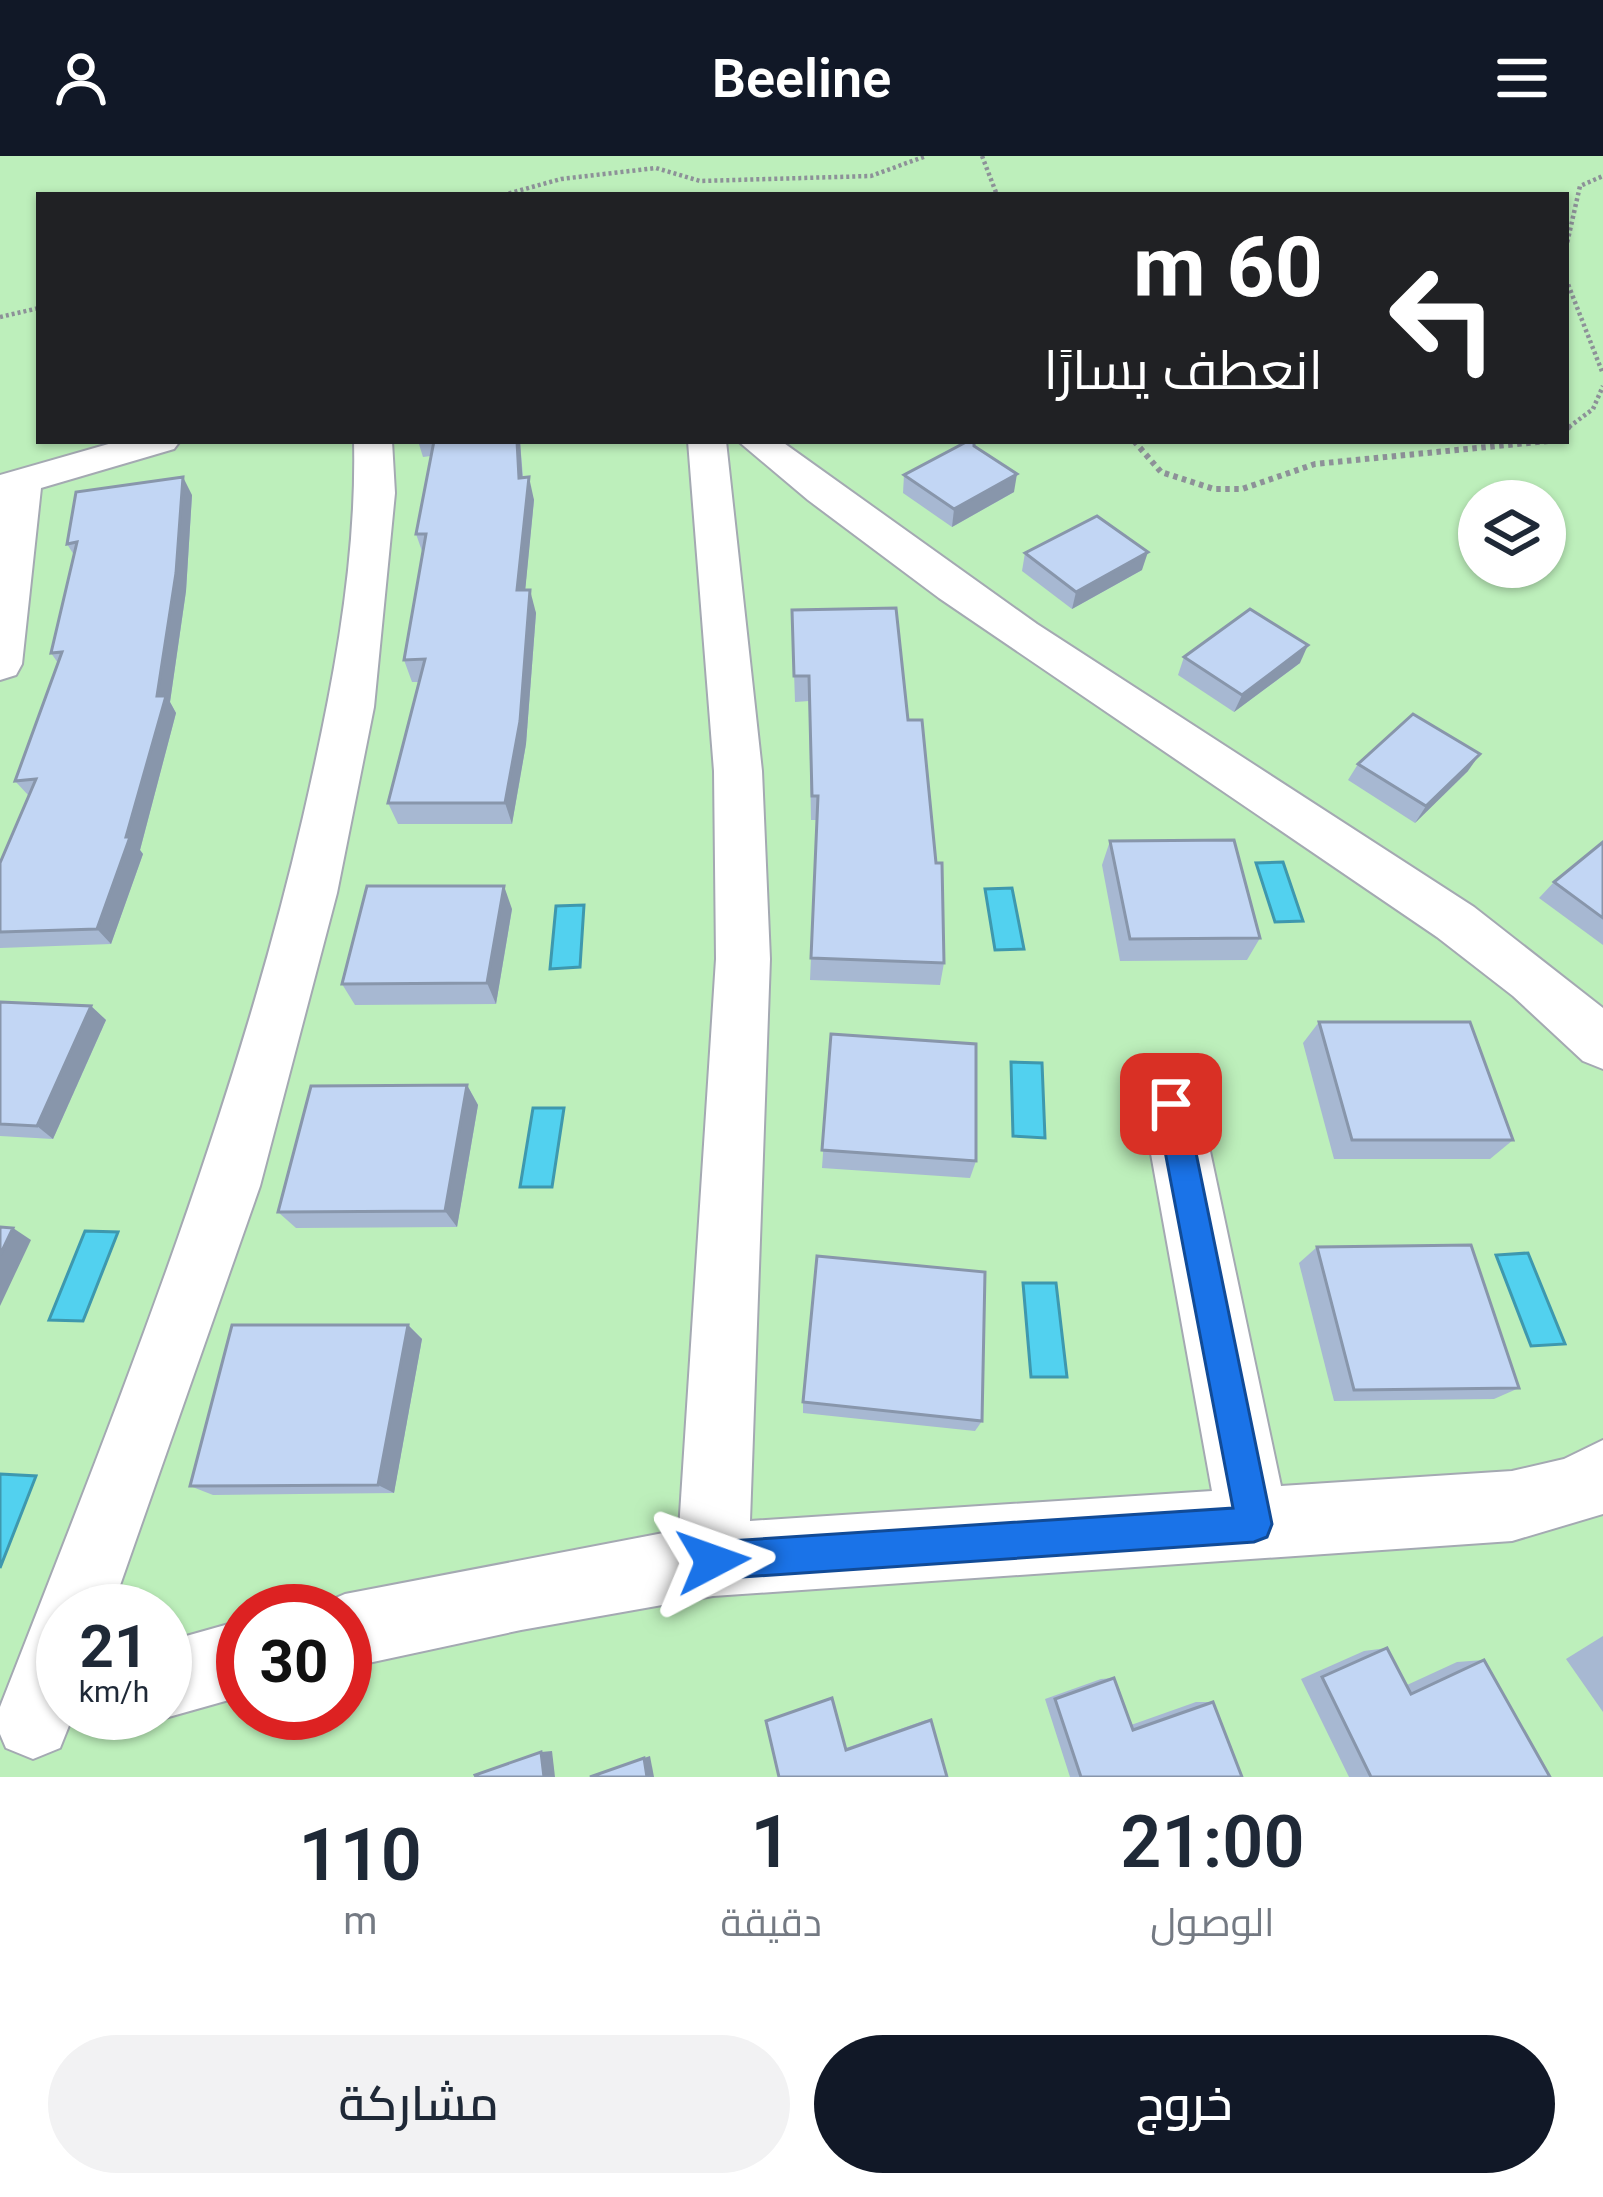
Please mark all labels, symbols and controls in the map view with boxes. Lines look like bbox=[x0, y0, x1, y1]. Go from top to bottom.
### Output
icon: person bbox=[48, 45, 114, 111]
icon: menu bbox=[1489, 45, 1555, 111]
text: Beeline bbox=[712, 47, 891, 110]
text: 60 m bbox=[1133, 218, 1323, 317]
icon: left bbox=[1365, 240, 1521, 396]
text: انعطف يسارًا bbox=[1043, 339, 1323, 402]
map controls bbox=[1458, 480, 1566, 588]
button: layers bbox=[1458, 480, 1566, 588]
pin bbox=[1120, 1053, 1222, 1155]
icon: arrive bbox=[1138, 1071, 1204, 1137]
position arrow bbox=[650, 1498, 776, 1624]
speed limit sign: 30 bbox=[216, 1584, 372, 1740]
text: 21 bbox=[80, 1611, 148, 1682]
text: km/h bbox=[79, 1674, 149, 1709]
text: 1 bbox=[751, 1800, 792, 1885]
text: 21:00 bbox=[1120, 1800, 1305, 1885]
text: 110 bbox=[299, 1813, 422, 1898]
text: m bbox=[343, 1898, 377, 1944]
text: دقيقة bbox=[720, 1900, 822, 1946]
text: الوصول bbox=[1150, 1900, 1275, 1946]
button: مشاركة bbox=[48, 2035, 790, 2173]
button: خروج bbox=[814, 2035, 1555, 2173]

